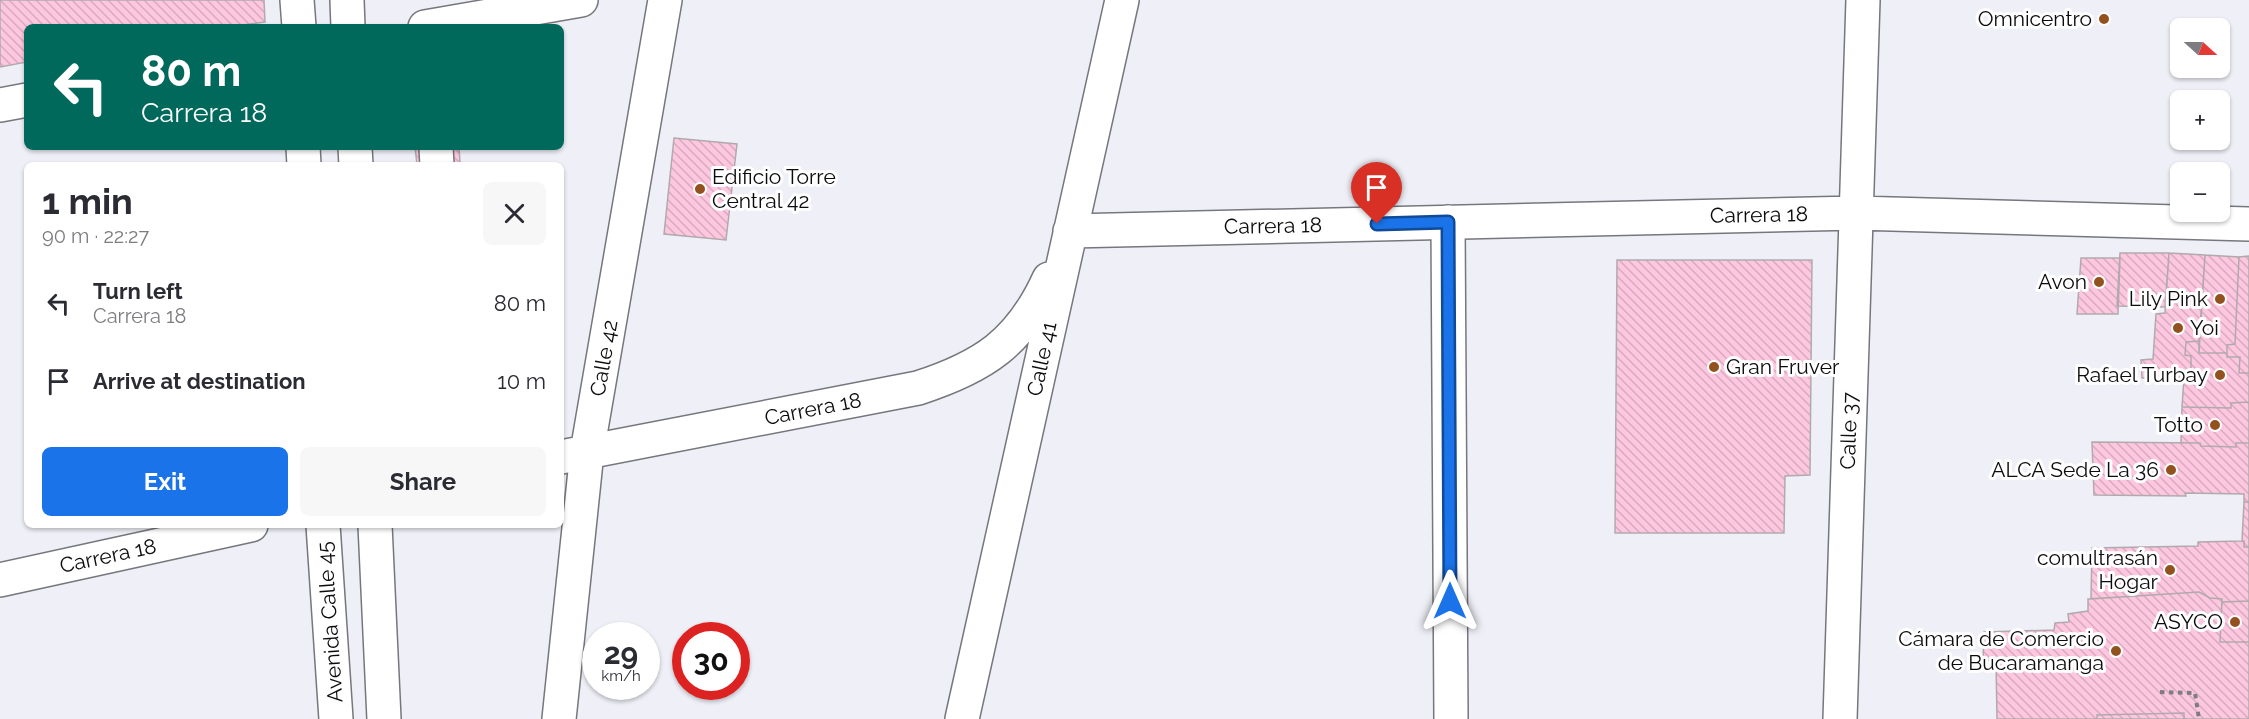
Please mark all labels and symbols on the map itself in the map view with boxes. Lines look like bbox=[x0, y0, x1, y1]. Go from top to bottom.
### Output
place label: Omnicentro bbox=[1978, 6, 2092, 31]
marker: Omnicentro bbox=[2097, 12, 2111, 26]
north arrow bbox=[2170, 18, 2230, 78]
pin bbox=[1351, 162, 1402, 224]
place label: Edificio Torre Central 42 bbox=[712, 164, 836, 213]
marker: Edificio Torre Central 42 bbox=[693, 182, 707, 196]
street label: Carrera 18 bbox=[1710, 201, 1808, 228]
street label: Carrera 18 bbox=[1224, 212, 1322, 239]
place label: Avon bbox=[2038, 269, 2087, 294]
marker: Avon bbox=[2092, 275, 2106, 289]
place label: Lily Pink bbox=[2129, 286, 2208, 311]
marker: Lily Pink bbox=[2213, 292, 2227, 306]
place label: Yoi bbox=[2190, 315, 2219, 340]
street label: Calle 42 bbox=[584, 318, 623, 398]
street label: Calle 41 bbox=[1021, 319, 1062, 398]
marker: Yoi bbox=[2171, 321, 2185, 335]
place label: Gran Fruver bbox=[1726, 354, 1840, 379]
marker: Gran Fruver bbox=[1707, 360, 1721, 374]
place label: Rafael Turbay bbox=[2076, 362, 2208, 387]
marker: Rafael Turbay bbox=[2213, 368, 2227, 382]
street label: Carrera 18 bbox=[762, 387, 863, 430]
street label: Calle 37 bbox=[1835, 391, 1862, 470]
place label: Totto bbox=[2154, 412, 2203, 437]
marker: Totto bbox=[2208, 418, 2222, 432]
place label: ALCA Sede La 36 bbox=[1991, 457, 2159, 482]
marker: ALCA Sede La 36 bbox=[2164, 463, 2178, 477]
street label: Carrera 18 bbox=[57, 533, 159, 578]
street label: Avenida Calle 45 bbox=[311, 541, 348, 703]
place label: comultrasán Hogar bbox=[2037, 545, 2159, 594]
marker: comultrasán Hogar bbox=[2163, 563, 2177, 577]
position arrow bbox=[1418, 569, 1482, 633]
place label: ASYCO bbox=[2154, 609, 2223, 634]
marker: ASYCO bbox=[2228, 615, 2242, 629]
speed limit sign: 30 bbox=[672, 622, 750, 700]
place label: Cámara de Comercio de Bucaramanga bbox=[1898, 626, 2104, 675]
marker: Cámara de Comercio de Bucaramanga bbox=[2109, 644, 2123, 658]

